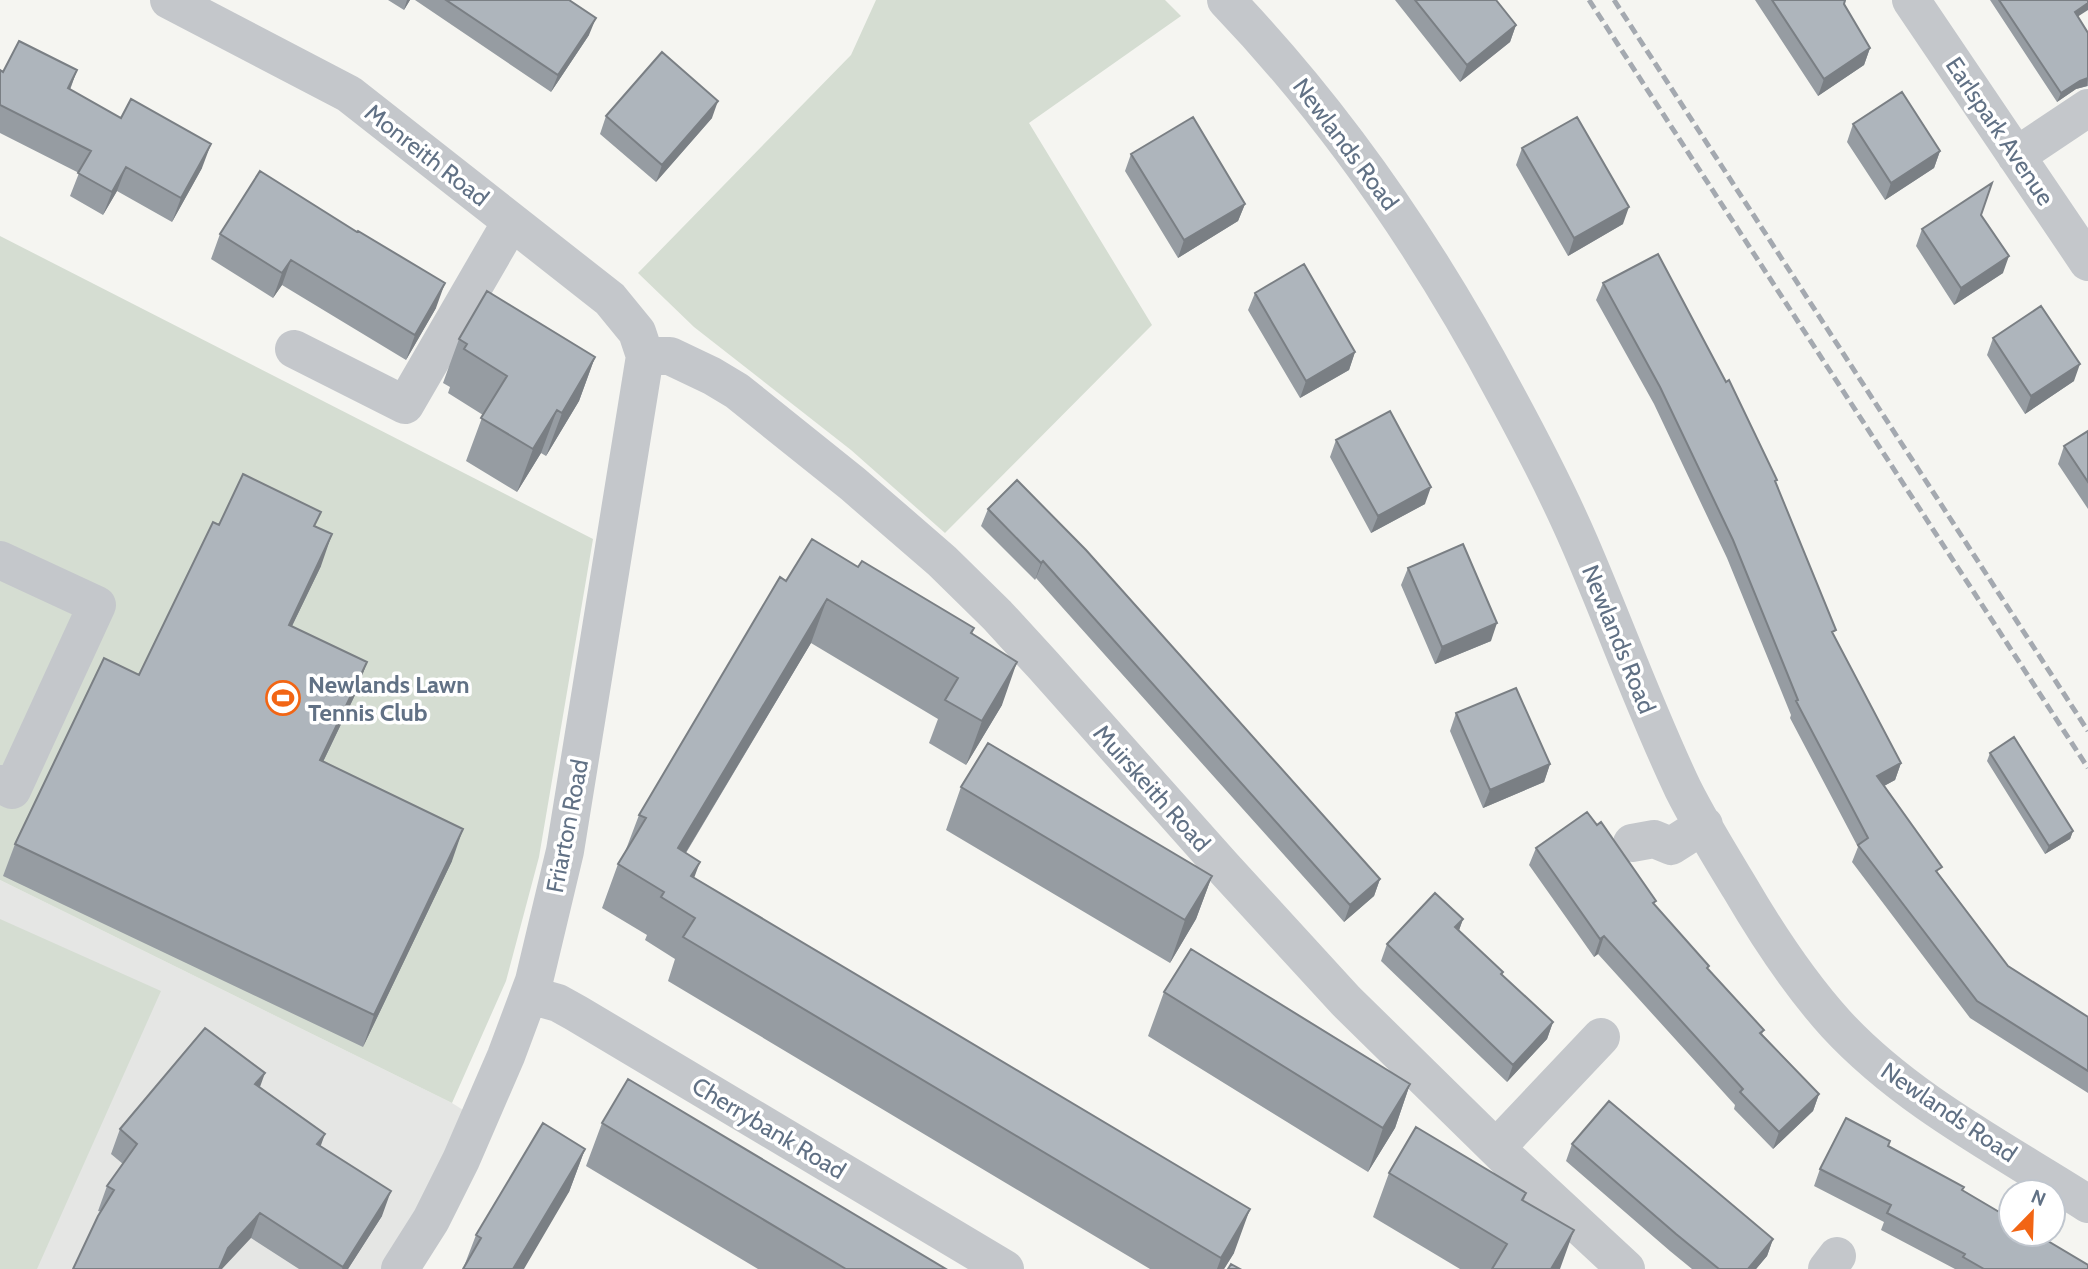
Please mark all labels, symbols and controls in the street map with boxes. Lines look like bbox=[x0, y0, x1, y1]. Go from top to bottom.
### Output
street label: Earlspark Avenue bbox=[1940, 51, 2060, 211]
street label: Newlands Road bbox=[1287, 72, 1405, 216]
street label: Monreith Road bbox=[359, 98, 495, 212]
street label: Newlands Road bbox=[1576, 561, 1662, 717]
place label: Newlands Lawn Tennis Club bbox=[308, 670, 469, 727]
sports icon: Newlands Lawn Tennis Club bbox=[264, 679, 302, 717]
street label: Muirskeith Road bbox=[1088, 719, 1216, 857]
street label: Friarton Road bbox=[540, 757, 594, 895]
street label: Newlands Road bbox=[1876, 1056, 2022, 1168]
street label: Cherrybank Road bbox=[687, 1071, 851, 1185]
north arrow bbox=[1997, 1178, 2067, 1248]
text: N bbox=[2028, 1185, 2049, 1211]

